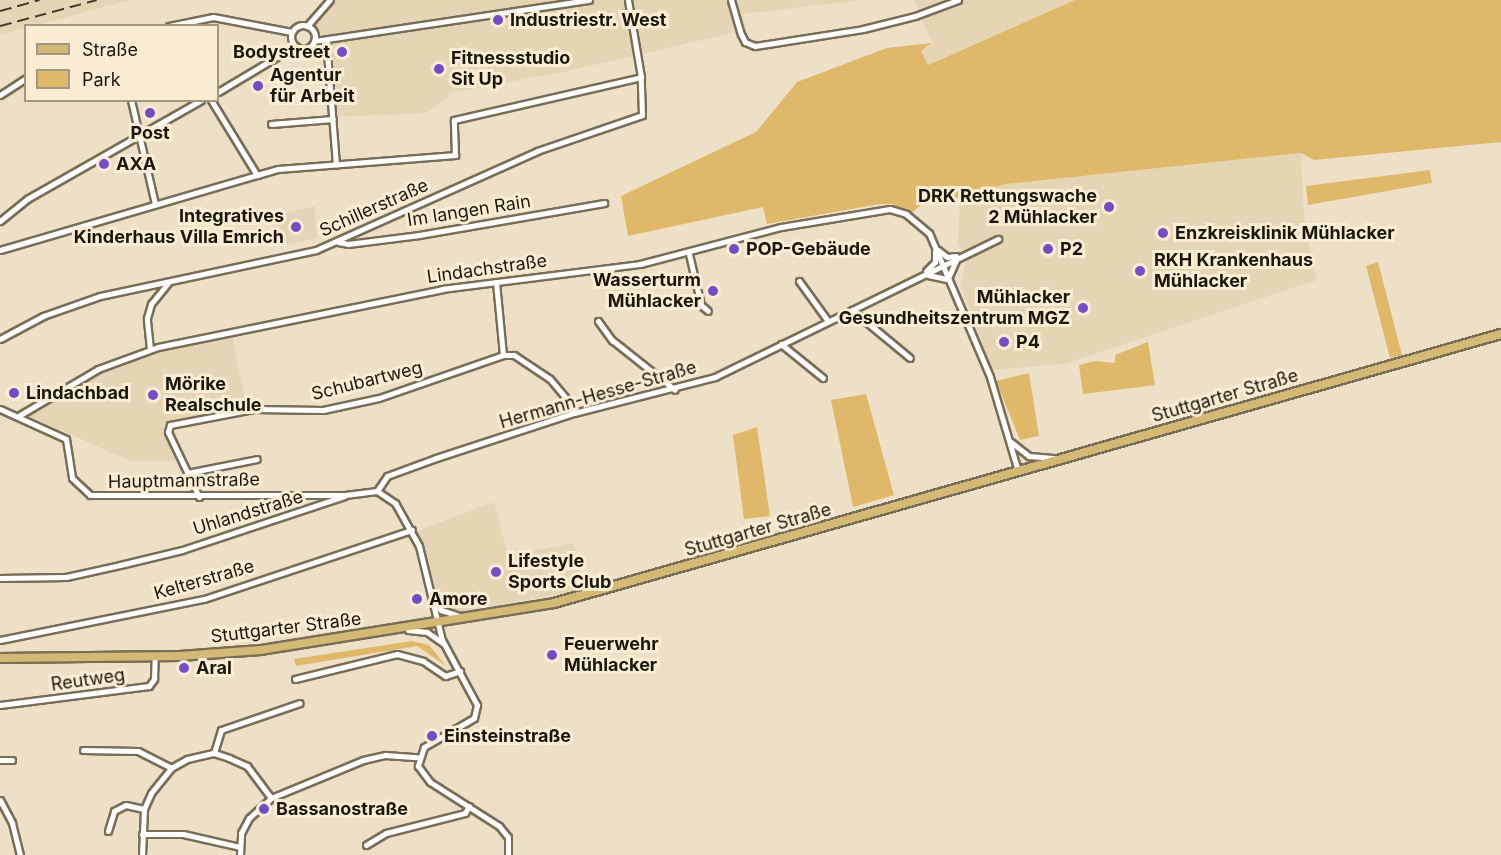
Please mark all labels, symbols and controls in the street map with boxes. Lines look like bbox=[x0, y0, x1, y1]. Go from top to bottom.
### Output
place label: Industriestr. West bbox=[510, 9, 667, 31]
marker: Industriestr. West bbox=[491, 13, 505, 27]
legend bbox=[24, 24, 219, 102]
text: Straße bbox=[82, 39, 138, 60]
place label: Bodystreet bbox=[233, 41, 330, 63]
marker: Bodystreet bbox=[335, 45, 349, 59]
place label: Fitnessstudio Sit Up bbox=[451, 48, 570, 90]
marker: Fitnessstudio Sit Up bbox=[432, 62, 446, 76]
place label: Agentur für Arbeit bbox=[270, 65, 355, 107]
text: Park bbox=[82, 69, 121, 90]
marker: Agentur für Arbeit bbox=[251, 79, 265, 93]
marker: Post bbox=[143, 106, 157, 120]
place label: Post bbox=[130, 122, 170, 144]
place label: AXA bbox=[116, 153, 156, 175]
marker: AXA bbox=[97, 157, 111, 171]
street label: Schillerstraße bbox=[316, 174, 432, 242]
place label: DRK Rettungswache 2 Mühlacker bbox=[918, 186, 1097, 228]
street label: Im langen Rain bbox=[406, 191, 532, 231]
marker: DRK Rettungswache 2 Mühlacker bbox=[1102, 200, 1116, 214]
place label: Integratives Kinderhaus Villa Emrich bbox=[74, 206, 284, 248]
marker: Integratives Kinderhaus Villa Emrich bbox=[289, 220, 303, 234]
place label: Enzkreisklinik Mühlacker bbox=[1175, 222, 1395, 244]
marker: Enzkreisklinik Mühlacker bbox=[1156, 226, 1170, 240]
place label: POP-Gebäude bbox=[746, 238, 871, 260]
place label: P2 bbox=[1060, 238, 1083, 260]
marker: POP-Gebäude bbox=[727, 242, 741, 256]
marker: P2 bbox=[1041, 242, 1055, 256]
street label: Lindachstraße bbox=[426, 250, 548, 288]
place label: RKH Krankenhaus Mühlacker bbox=[1154, 250, 1313, 292]
marker: RKH Krankenhaus Mühlacker bbox=[1131, 262, 1149, 280]
place label: Wasserturm Mühlacker bbox=[593, 270, 701, 312]
marker: Wasserturm Mühlacker bbox=[706, 284, 720, 298]
place label: Mühlacker Gesundheitszentrum MGZ bbox=[839, 287, 1070, 330]
marker: Mühlacker Gesundheitszentrum MGZ bbox=[1074, 299, 1092, 317]
place label: P4 bbox=[1016, 331, 1040, 353]
marker: P4 bbox=[997, 335, 1011, 349]
street label: Schubartweg bbox=[309, 357, 425, 405]
street label: Hermann-Hesse-Straße bbox=[497, 357, 699, 433]
street label: Stuttgarter Straße bbox=[1149, 365, 1301, 427]
place label: Mörike Realschule bbox=[165, 374, 262, 416]
place label: Lindachbad bbox=[26, 382, 129, 404]
marker: Lindachbad bbox=[7, 386, 21, 400]
marker: Mörike Realschule bbox=[146, 388, 160, 402]
street label: Hauptmannstraße bbox=[108, 469, 260, 493]
street label: Uhlandstraße bbox=[190, 486, 306, 540]
street label: Stuttgarter Straße bbox=[682, 499, 834, 561]
place label: Lifestyle Sports Club bbox=[508, 551, 611, 594]
street label: Kelterstraße bbox=[151, 555, 257, 605]
marker: Lifestyle Sports Club bbox=[489, 565, 503, 579]
place label: Amore bbox=[429, 588, 488, 610]
marker: Amore bbox=[410, 592, 424, 606]
street label: Stuttgarter Straße bbox=[210, 608, 362, 648]
place label: Feuerwehr Mühlacker bbox=[564, 634, 658, 676]
marker: Feuerwehr Mühlacker bbox=[545, 648, 559, 662]
place label: Aral bbox=[196, 657, 232, 679]
marker: Aral bbox=[177, 661, 191, 675]
street label: Reutweg bbox=[50, 664, 126, 696]
place label: Einsteinstraße bbox=[444, 725, 571, 747]
marker: Einsteinstraße bbox=[425, 729, 439, 743]
place label: Bassanostraße bbox=[276, 798, 408, 820]
marker: Bassanostraße bbox=[257, 802, 271, 816]

